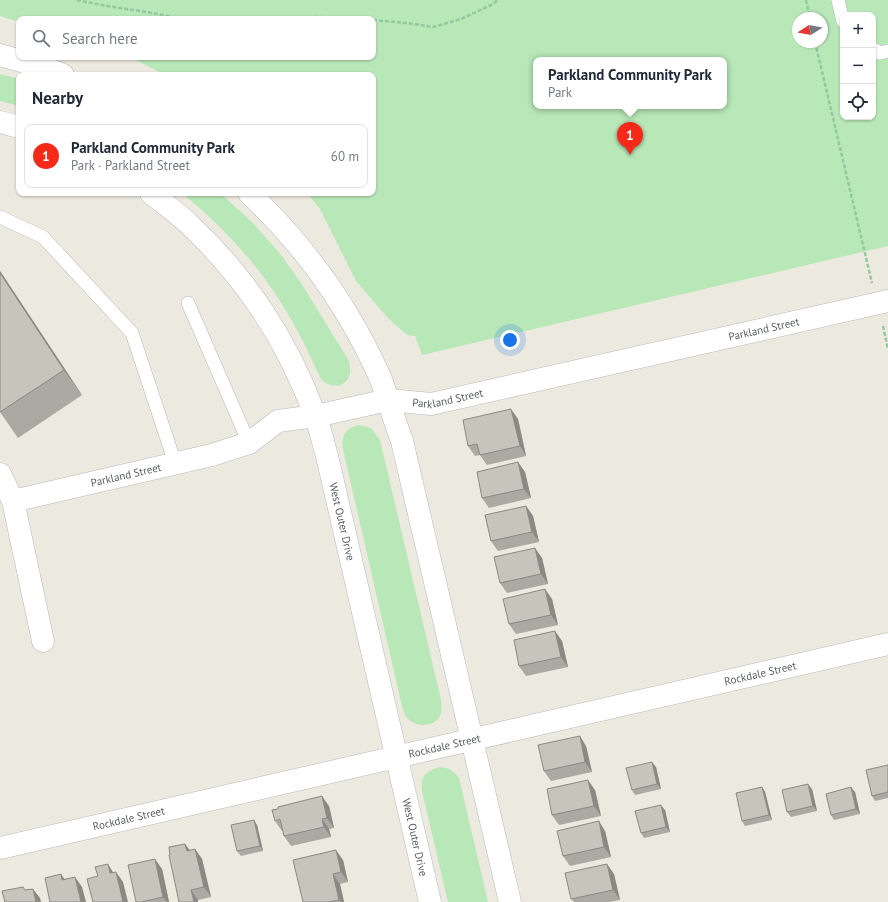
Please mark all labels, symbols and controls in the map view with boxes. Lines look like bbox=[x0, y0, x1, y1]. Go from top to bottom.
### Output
north arrow bbox=[792, 12, 828, 48]
map controls bbox=[840, 12, 876, 120]
button: + bbox=[840, 12, 876, 48]
search box bbox=[16, 16, 376, 60]
icon: search bbox=[30, 27, 52, 49]
text: Search here bbox=[62, 29, 138, 48]
button: − bbox=[840, 48, 876, 84]
popup bbox=[533, 57, 727, 109]
text: Parkland Community Park bbox=[548, 65, 712, 84]
text: Park bbox=[548, 84, 572, 101]
button: locate bbox=[840, 84, 876, 120]
text: Nearby bbox=[32, 87, 83, 109]
pin: 1 bbox=[617, 122, 643, 155]
text: Parkland Community Park bbox=[71, 138, 235, 157]
text: 1 bbox=[42, 148, 50, 165]
text: 60 m bbox=[331, 148, 359, 165]
text: Park · Parkland Street bbox=[71, 157, 190, 174]
street label: Parkland Street bbox=[727, 314, 801, 344]
your location bbox=[500, 330, 520, 350]
street label: Parkland Street bbox=[412, 385, 485, 411]
street label: Parkland Street bbox=[89, 460, 163, 490]
street label: West Outer Drive bbox=[326, 481, 358, 562]
street label: Rockdale Street bbox=[723, 658, 798, 688]
street label: Rockdale Street bbox=[407, 731, 482, 761]
street label: West Outer Drive bbox=[399, 797, 431, 878]
street label: Rockdale Street bbox=[91, 803, 166, 833]

